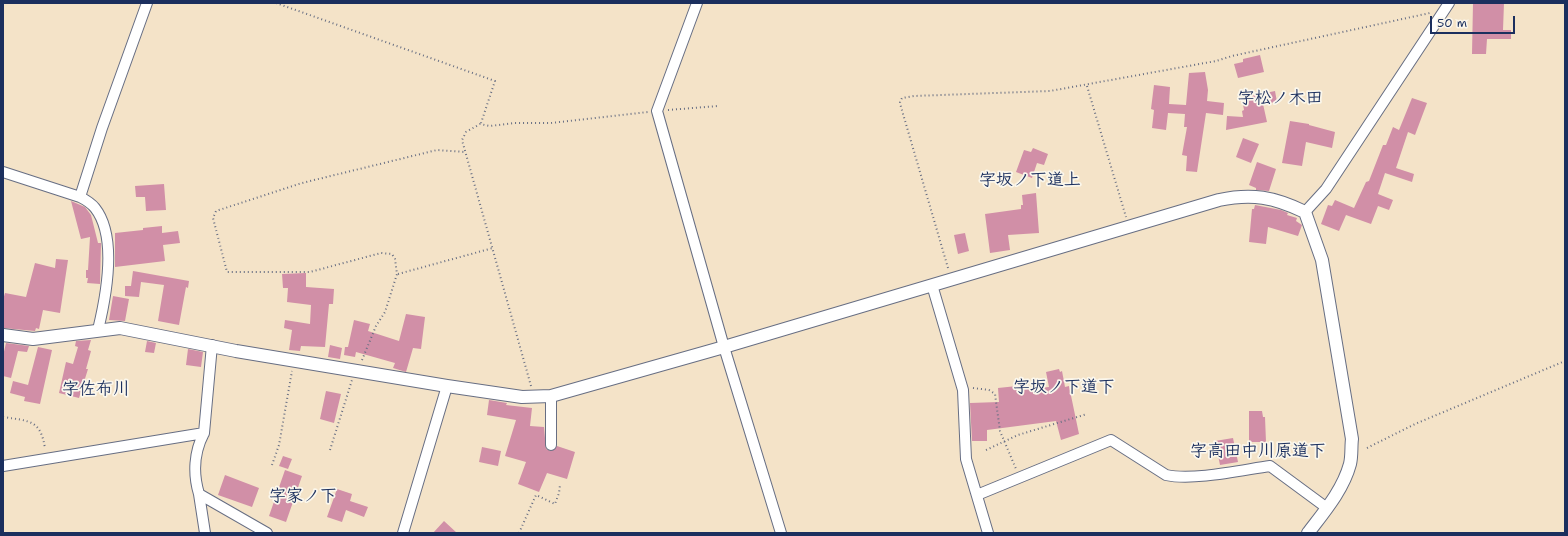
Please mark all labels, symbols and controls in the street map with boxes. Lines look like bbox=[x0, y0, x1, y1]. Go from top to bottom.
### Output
scale bar bbox=[1432, 8, 1517, 34]
text: 50 m bbox=[1437, 15, 1467, 31]
district label: 字松ノ木田 bbox=[1238, 89, 1322, 109]
district label: 字坂ノ下道上 bbox=[979, 171, 1081, 191]
district label: 字坂ノ下道下 bbox=[1013, 378, 1115, 398]
district label: 字佐布川 bbox=[62, 380, 130, 400]
district label: 字高田中川原道下 bbox=[1190, 442, 1326, 462]
district label: 字家ノ下 bbox=[269, 487, 337, 507]

